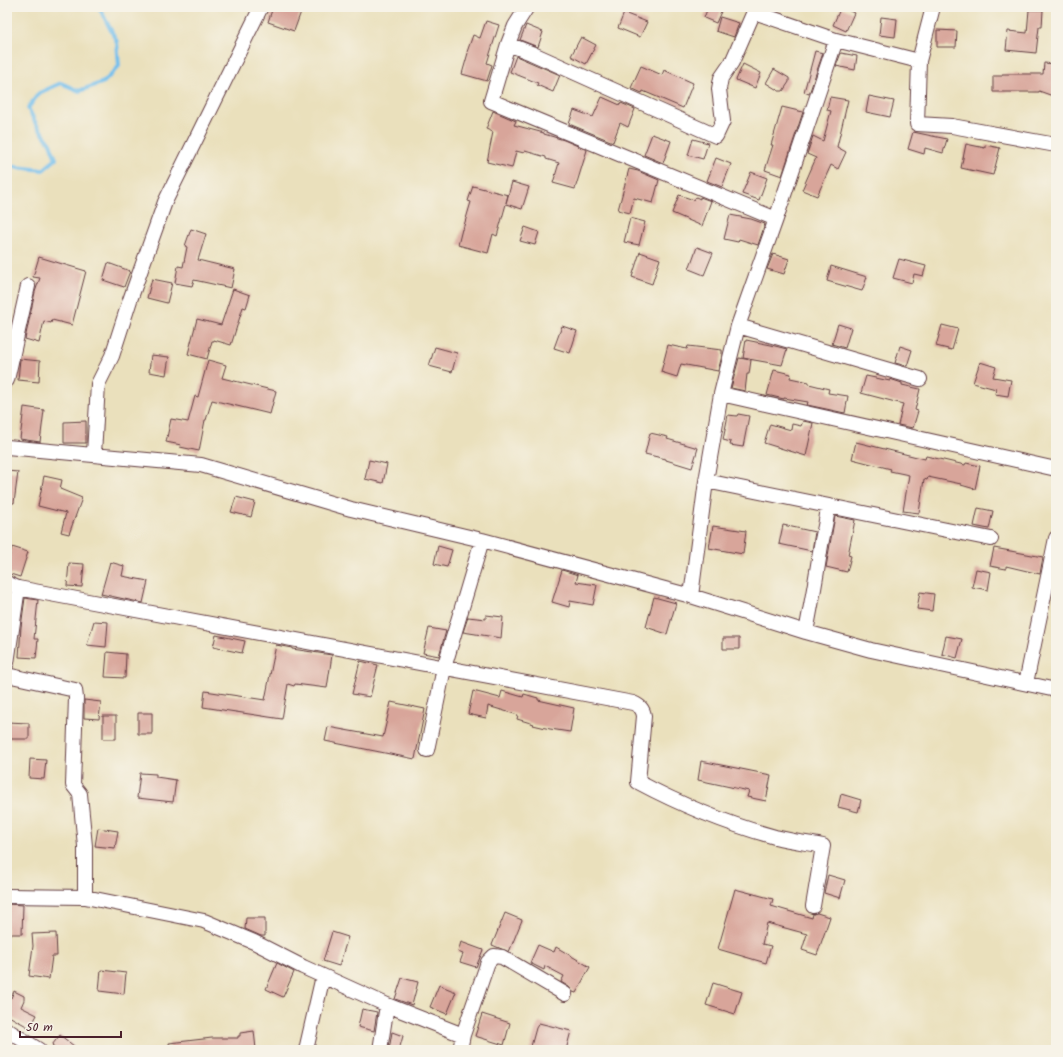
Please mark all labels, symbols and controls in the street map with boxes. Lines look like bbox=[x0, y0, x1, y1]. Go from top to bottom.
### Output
scale bar bbox=[20, 1013, 121, 1039]
text: 50 m bbox=[26, 1018, 53, 1037]

